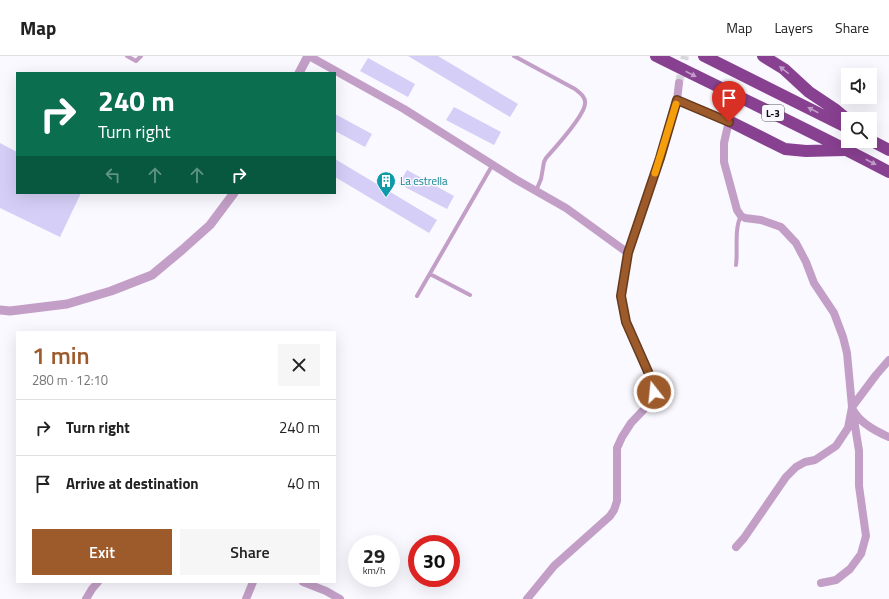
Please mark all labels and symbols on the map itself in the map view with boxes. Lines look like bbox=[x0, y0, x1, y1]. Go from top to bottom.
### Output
one-way arrow bbox=[779, 66, 790, 74]
one-way arrow bbox=[685, 70, 697, 77]
pin bbox=[712, 81, 746, 122]
road number: L-3 bbox=[762, 105, 784, 121]
one-way arrow bbox=[808, 107, 819, 113]
one-way arrow bbox=[865, 159, 876, 165]
building icon: La estrella bbox=[375, 170, 397, 198]
place label: La estrella bbox=[400, 173, 448, 189]
position arrow bbox=[633, 371, 675, 413]
speed limit sign: 30 bbox=[408, 535, 460, 587]

